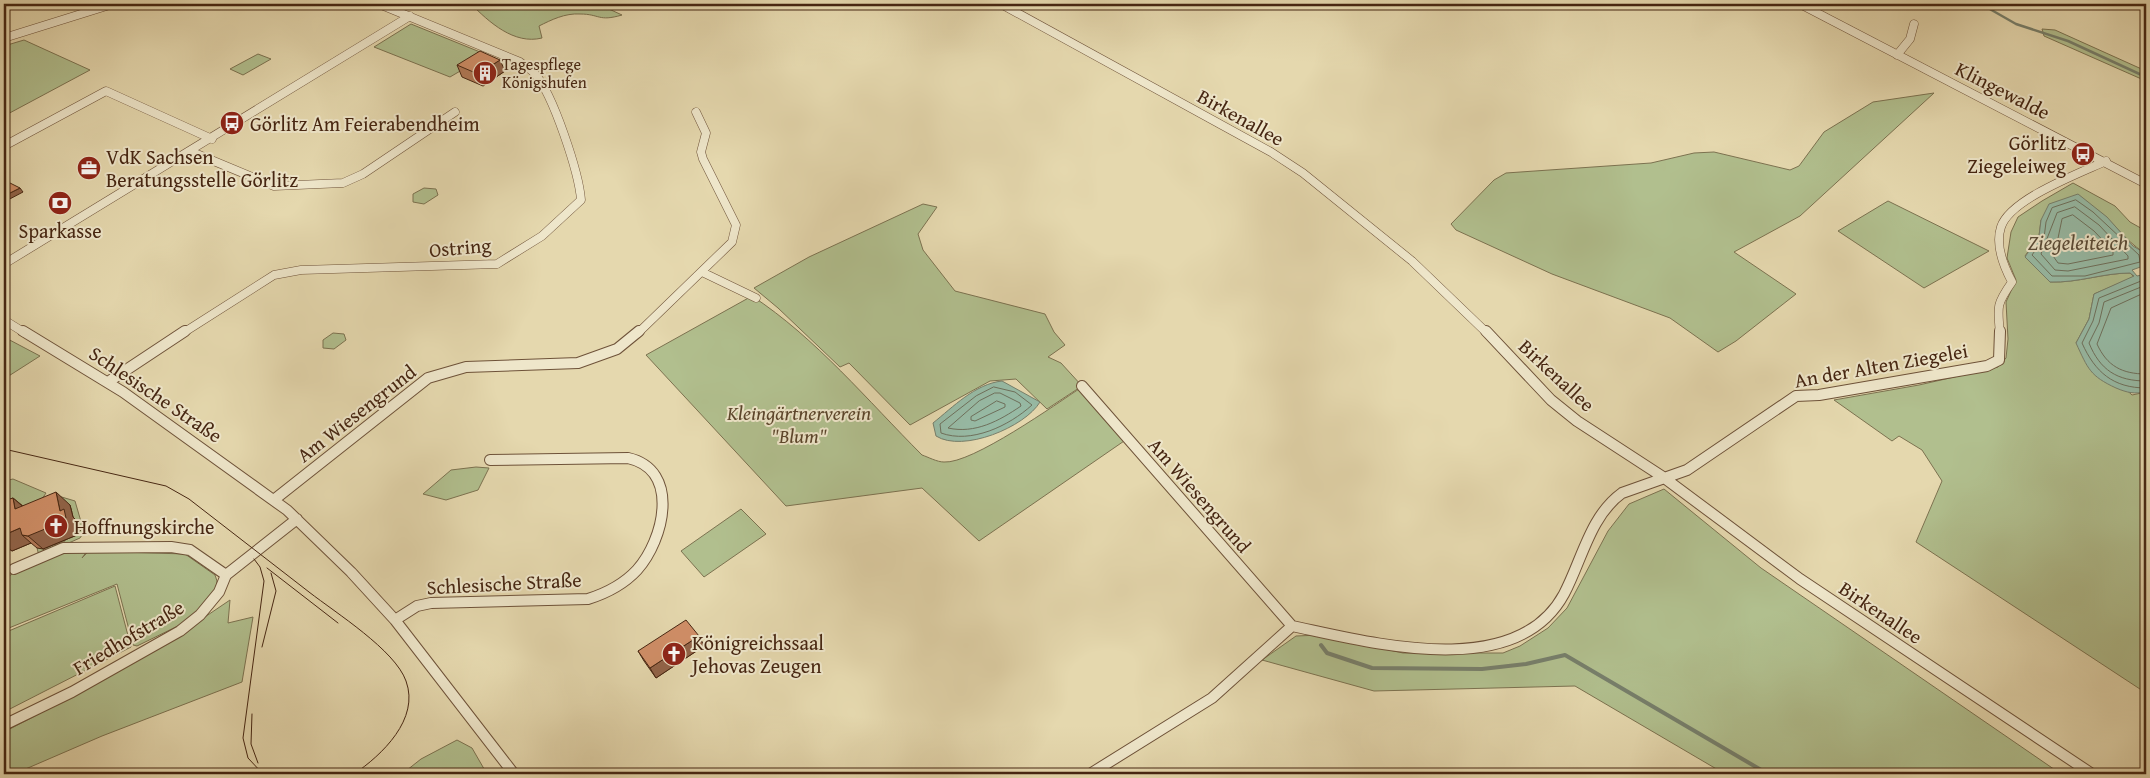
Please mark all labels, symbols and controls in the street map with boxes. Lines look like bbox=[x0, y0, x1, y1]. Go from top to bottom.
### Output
place label: Tagespflege Königshufen bbox=[502, 52, 587, 94]
street label: Klingewalde bbox=[1951, 54, 2055, 126]
building icon: Tagespflege Königshufen bbox=[472, 60, 498, 86]
street label: Birkenallee bbox=[1192, 81, 1290, 153]
place label: Görlitz Am Feierabendheim bbox=[250, 109, 480, 138]
bus stop icon: Görlitz Am Feierabendheim bbox=[219, 110, 245, 136]
place label: Görlitz Ziegeleiweg bbox=[1967, 128, 2066, 180]
bus stop icon: Görlitz Ziegeleiweg bbox=[2070, 141, 2096, 167]
place label: VdK Sachsen Beratungsstelle Görlitz bbox=[106, 142, 298, 194]
office icon: VdK Sachsen Beratungsstelle Görlitz bbox=[76, 155, 102, 181]
bank icon: Sparkasse bbox=[47, 190, 73, 216]
place label: Sparkasse bbox=[18, 216, 102, 245]
water label: Ziegeleiteich bbox=[2028, 227, 2129, 258]
street label: Ostring bbox=[428, 230, 492, 264]
street label: Birkenallee bbox=[1512, 332, 1602, 418]
street label: An der Alten Ziegelei bbox=[1792, 335, 1970, 395]
street label: Schlesische Straße bbox=[84, 339, 228, 449]
street label: Am Wiesengrund bbox=[290, 357, 422, 469]
park label: Kleingärtnerverein "Blum" bbox=[726, 398, 871, 450]
street label: Am Wiesengrund bbox=[1142, 431, 1259, 559]
place label: Hoffnungskirche bbox=[74, 512, 214, 541]
church icon: Hoffnungskirche bbox=[43, 513, 69, 539]
street label: Schlesische Straße bbox=[426, 564, 582, 602]
street label: Birkenallee bbox=[1833, 573, 1929, 651]
street label: Friedhofstraße bbox=[67, 592, 189, 682]
place label: Königreichssaal Jehovas Zeugen bbox=[689, 628, 824, 680]
church icon: Königreichssaal Jehovas Zeugen bbox=[661, 641, 687, 667]

